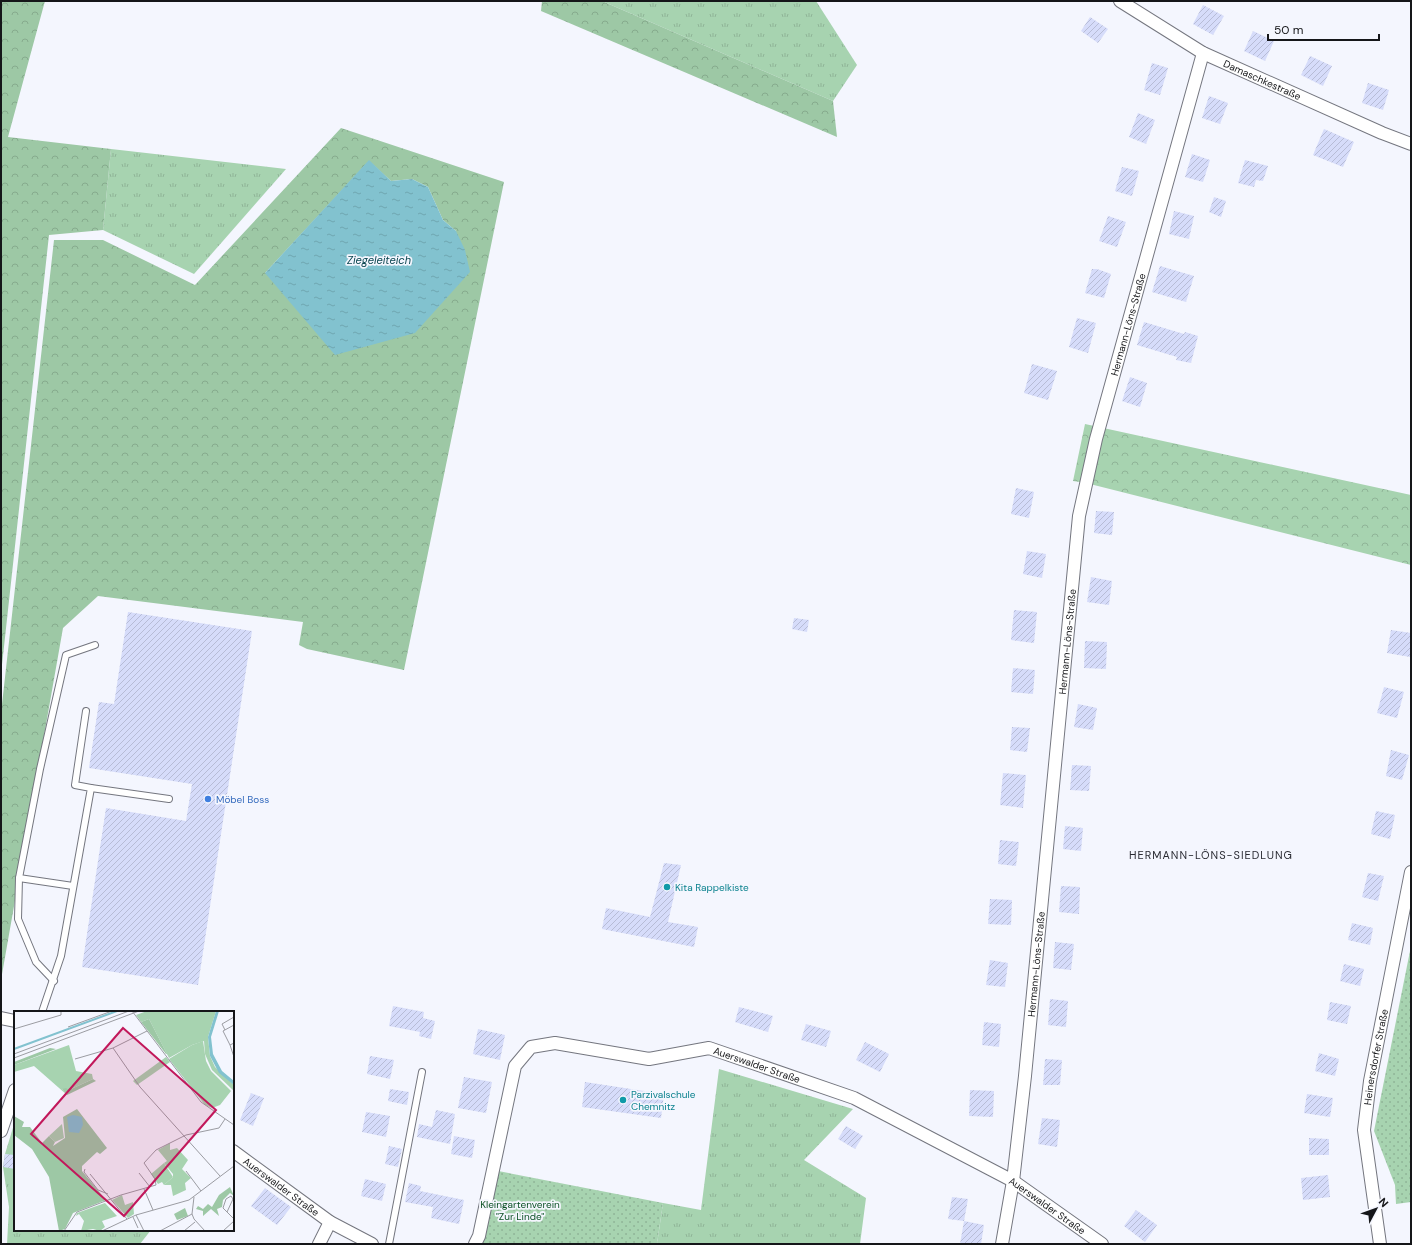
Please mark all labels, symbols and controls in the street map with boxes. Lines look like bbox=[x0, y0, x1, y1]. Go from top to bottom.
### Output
scale bar bbox=[1268, 16, 1379, 42]
text: 50 m bbox=[1274, 22, 1303, 38]
street label: Damaschkestraße bbox=[1221, 57, 1303, 103]
water label: Ziegeleiteich bbox=[347, 253, 411, 267]
street label: Hermann-Löns-Straße bbox=[1108, 272, 1149, 377]
street label: Hermann-Löns-Straße bbox=[1056, 588, 1079, 695]
place label: Möbel Boss bbox=[216, 793, 269, 806]
marker: Möbel Boss bbox=[203, 794, 213, 804]
district label: HERMANN-LÖNS-SIEDLUNG bbox=[1129, 848, 1293, 862]
place label: Kita Rappelkiste bbox=[675, 881, 749, 894]
marker: Kita Rappelkiste bbox=[662, 882, 672, 892]
street label: Hermann-Löns-Straße bbox=[1025, 911, 1048, 1017]
street label: Heinersdorfer Straße bbox=[1361, 1008, 1391, 1106]
inset map bbox=[14, 1011, 234, 1231]
street label: Auerswalder Straße bbox=[712, 1044, 802, 1086]
place label: Parzivalschule Chemnitz bbox=[631, 1088, 696, 1113]
marker: Parzivalschule Chemnitz bbox=[618, 1095, 628, 1105]
street label: Auerswalder Straße bbox=[241, 1155, 322, 1219]
street label: Auerswalder Straße bbox=[1007, 1174, 1088, 1237]
north arrow bbox=[1356, 1189, 1396, 1229]
text: N bbox=[1376, 1195, 1391, 1210]
park label: Kleingartenverein "Zur Linde" bbox=[480, 1198, 560, 1223]

